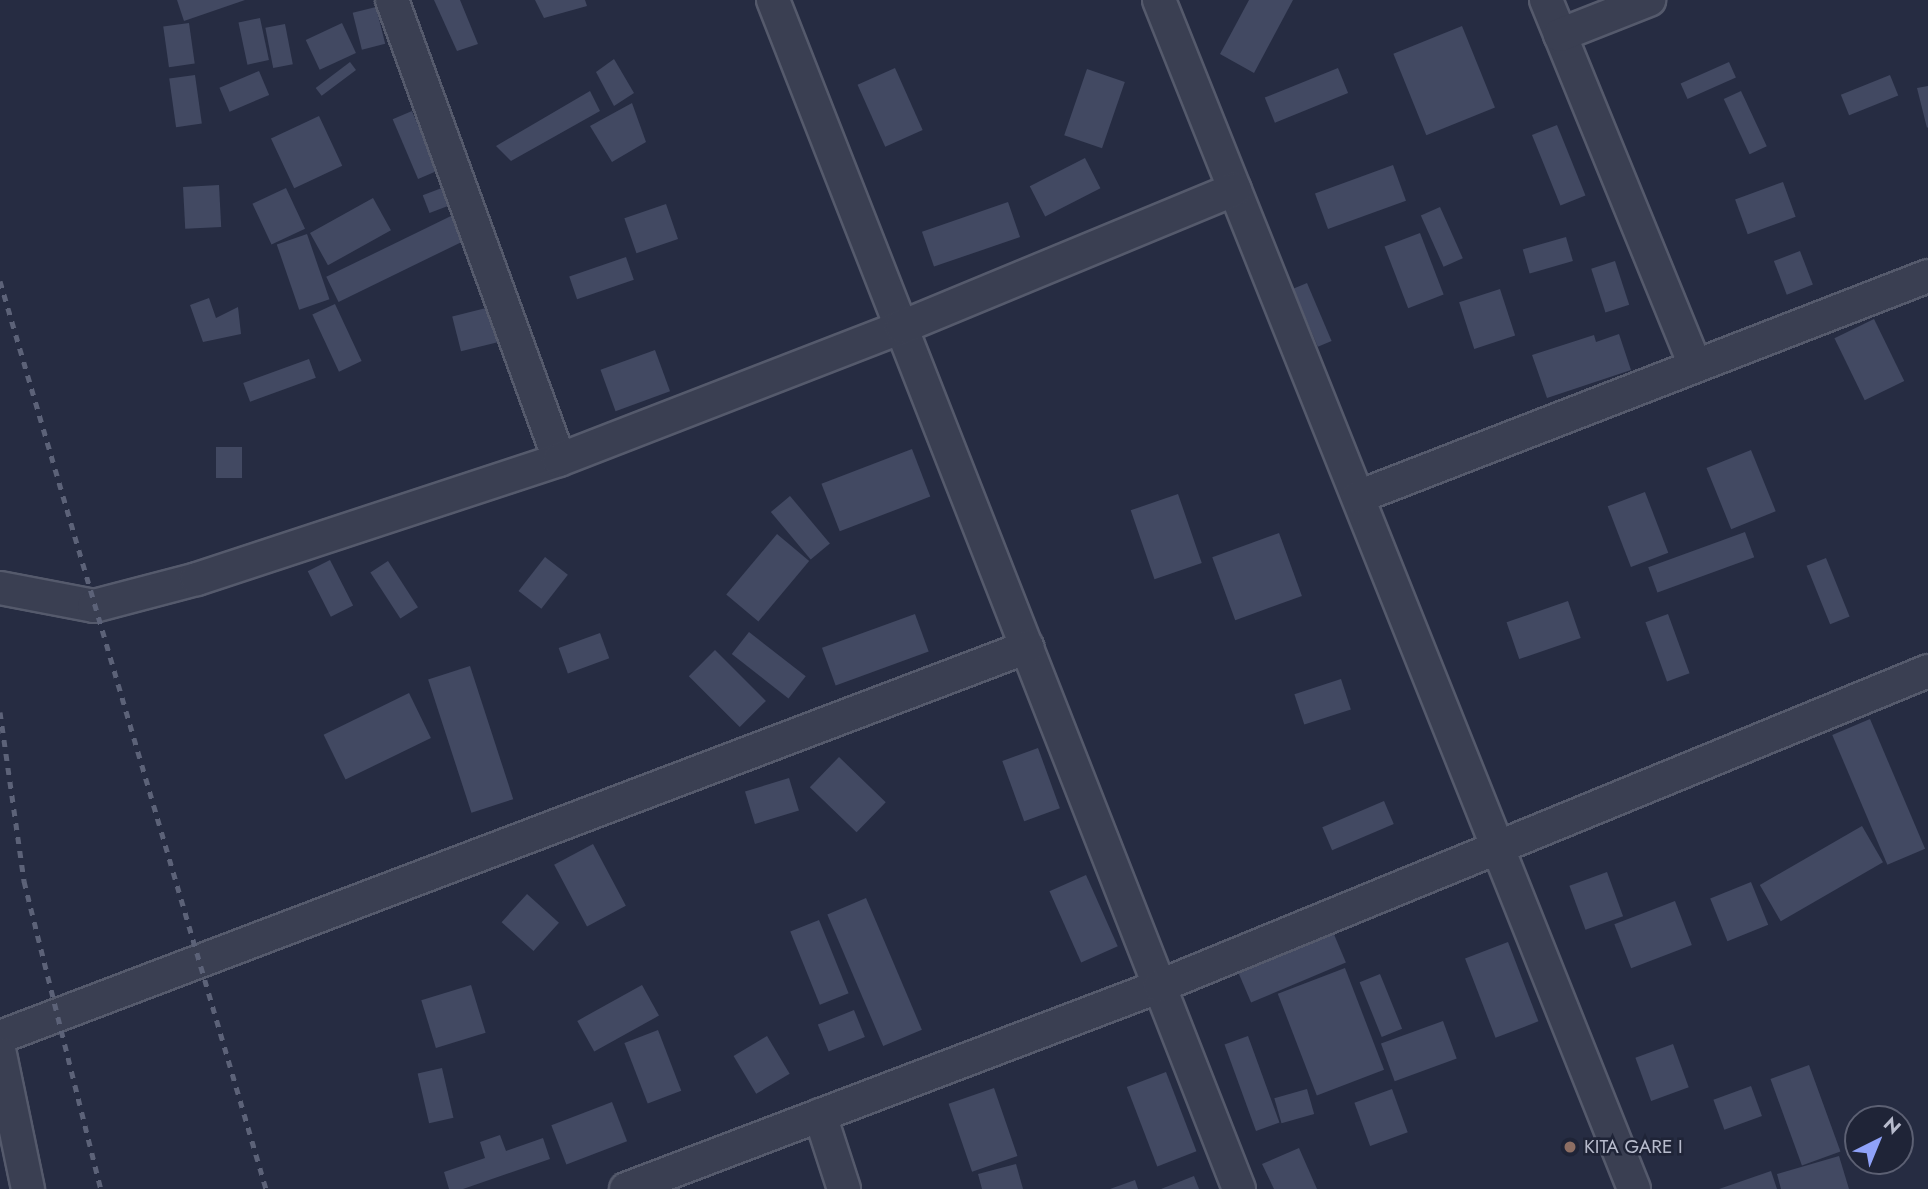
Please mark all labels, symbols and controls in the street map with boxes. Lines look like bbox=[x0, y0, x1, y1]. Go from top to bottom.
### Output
north arrow bbox=[1844, 1105, 1914, 1175]
text: N bbox=[1878, 1111, 1907, 1141]
place label: KITA GARE I bbox=[1584, 1136, 1683, 1158]
marker: KITA GARE I bbox=[1562, 1139, 1578, 1155]

